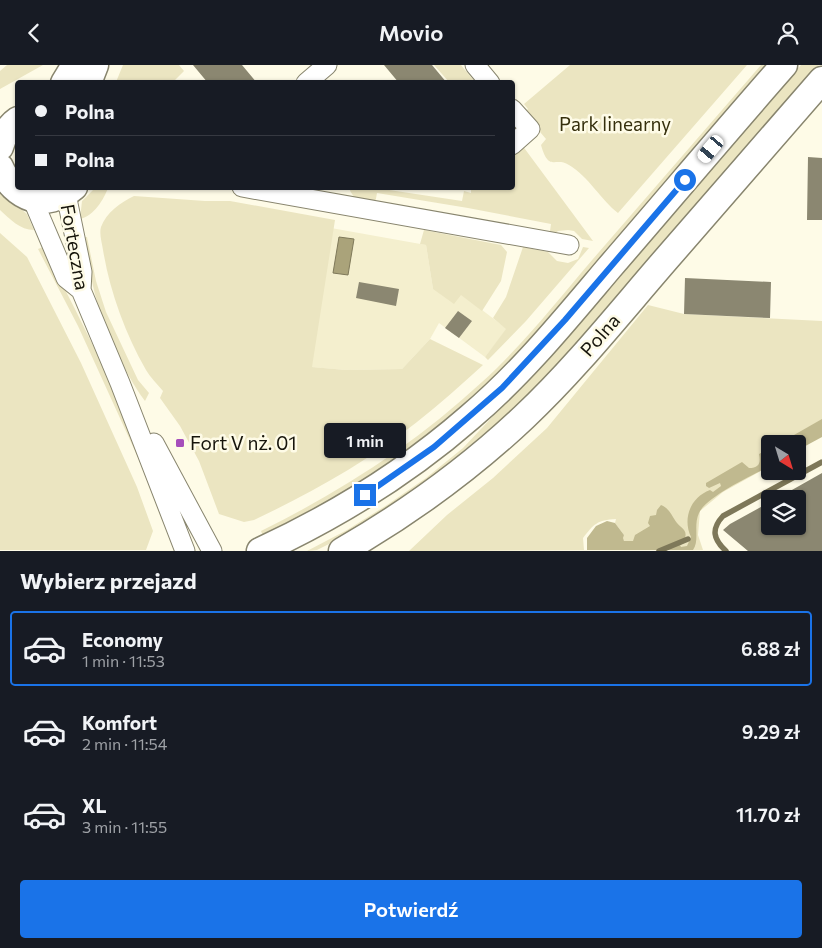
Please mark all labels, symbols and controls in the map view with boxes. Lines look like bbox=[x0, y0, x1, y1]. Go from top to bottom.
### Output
icon: back bbox=[20, 19, 48, 47]
text: Movio bbox=[379, 19, 443, 46]
icon: person bbox=[774, 19, 802, 47]
text: Polna bbox=[65, 100, 115, 123]
park label: Park linearny bbox=[559, 112, 671, 135]
car bbox=[695, 133, 726, 165]
text: Polna bbox=[65, 148, 115, 171]
route start bbox=[674, 169, 696, 191]
street label: Forteczna bbox=[57, 202, 94, 292]
street label: Polna bbox=[575, 309, 624, 361]
callout: 1 min bbox=[324, 423, 406, 457]
place label: Fort V nż. 01 bbox=[190, 431, 297, 454]
text: 1 min bbox=[346, 431, 384, 450]
north arrow bbox=[761, 435, 806, 480]
map controls bbox=[761, 435, 806, 535]
marker: Fort V nż. 01 bbox=[174, 437, 186, 449]
route end bbox=[354, 484, 376, 506]
button: layers bbox=[761, 490, 806, 535]
text: Wybierz przejazd bbox=[20, 567, 197, 594]
icon: car bbox=[22, 626, 67, 671]
text: Economy bbox=[82, 628, 163, 651]
text: 6.88 zł bbox=[741, 637, 800, 660]
text: 1 min · 11:53 bbox=[82, 651, 165, 670]
icon: car bbox=[22, 709, 67, 754]
text: Komfort bbox=[82, 711, 157, 734]
text: 9.29 zł bbox=[742, 720, 800, 743]
text: 2 min · 11:54 bbox=[82, 734, 167, 753]
icon: car bbox=[22, 792, 67, 837]
text: XL bbox=[82, 794, 107, 817]
text: 11.70 zł bbox=[736, 803, 800, 826]
text: 3 min · 11:55 bbox=[82, 817, 167, 836]
button: Potwierdź bbox=[20, 880, 802, 938]

